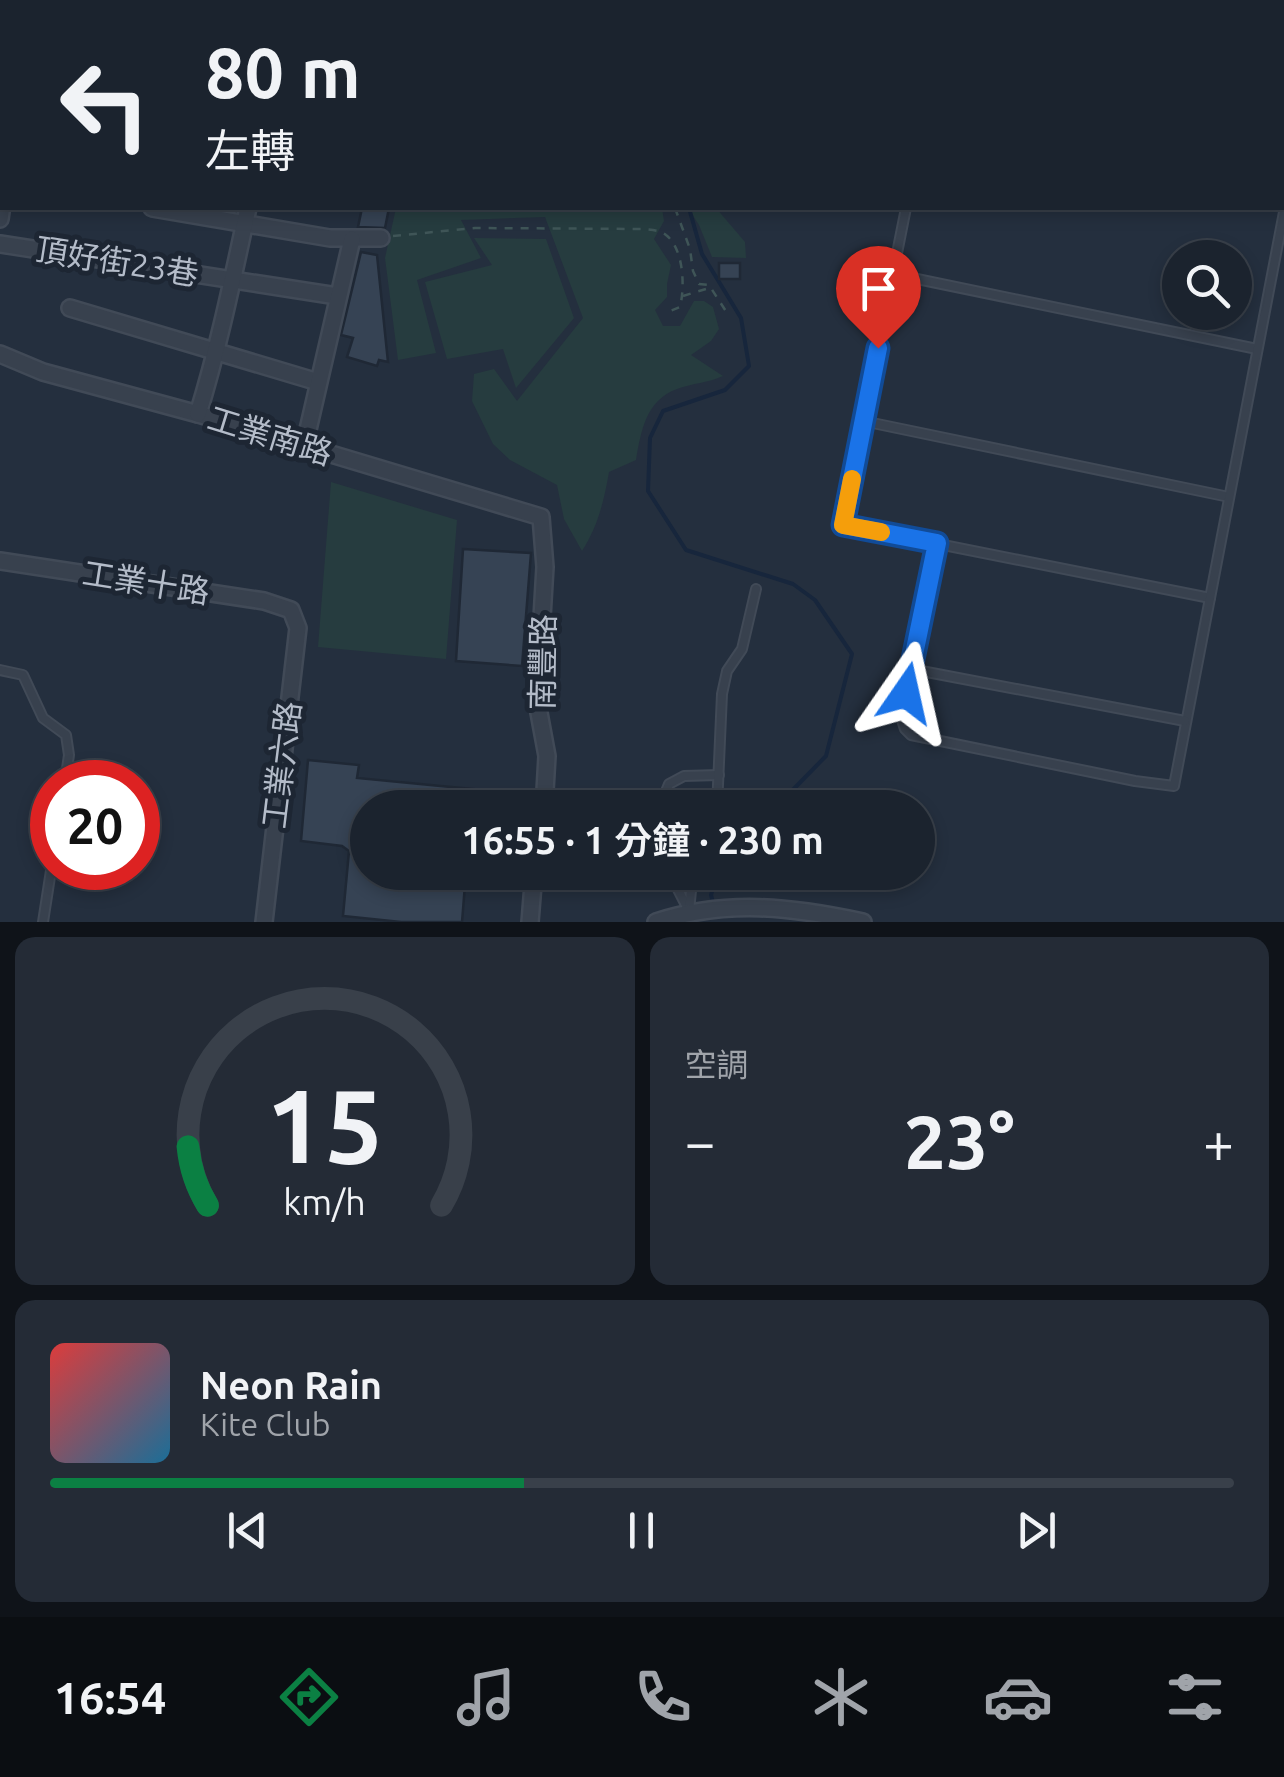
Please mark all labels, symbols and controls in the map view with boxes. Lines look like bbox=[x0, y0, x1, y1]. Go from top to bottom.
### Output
text: 80 m bbox=[205, 33, 361, 111]
icon: left bbox=[40, 40, 170, 170]
text: 左轉 bbox=[205, 125, 295, 176]
street label: 頂好街23巷 bbox=[33, 230, 201, 292]
map controls bbox=[1162, 240, 1252, 330]
button: search bbox=[1162, 240, 1252, 330]
pin bbox=[836, 246, 921, 349]
icon: arrive bbox=[851, 261, 906, 316]
street label: 工業南路 bbox=[204, 399, 337, 471]
street label: 工業十路 bbox=[80, 554, 212, 610]
street label: 南豐路 bbox=[523, 614, 561, 710]
position arrow bbox=[854, 641, 958, 745]
street label: 工業六路 bbox=[255, 699, 307, 831]
speed limit sign: 20 bbox=[30, 760, 160, 890]
text: 16:55 · 1 分鐘 · 230 m bbox=[461, 819, 824, 861]
text: 空調 bbox=[685, 1046, 749, 1082]
text: 15 bbox=[266, 1066, 383, 1183]
text: 23° bbox=[904, 1099, 1015, 1183]
text: − bbox=[685, 1111, 716, 1172]
text: + bbox=[1203, 1111, 1234, 1172]
text: km/h bbox=[283, 1182, 366, 1222]
text: Neon Rain bbox=[200, 1364, 382, 1406]
text: Kite Club bbox=[200, 1406, 330, 1442]
icon: previous bbox=[220, 1503, 275, 1558]
icon: pause bbox=[614, 1503, 669, 1558]
icon: next bbox=[1009, 1503, 1064, 1558]
icon: directions bbox=[274, 1662, 344, 1732]
icon: music bbox=[451, 1662, 521, 1732]
icon: phone bbox=[628, 1662, 698, 1732]
icon: climate bbox=[806, 1662, 876, 1732]
icon: car bbox=[983, 1662, 1053, 1732]
icon: filters bbox=[1160, 1662, 1230, 1732]
text: 16:54 bbox=[54, 1672, 166, 1723]

